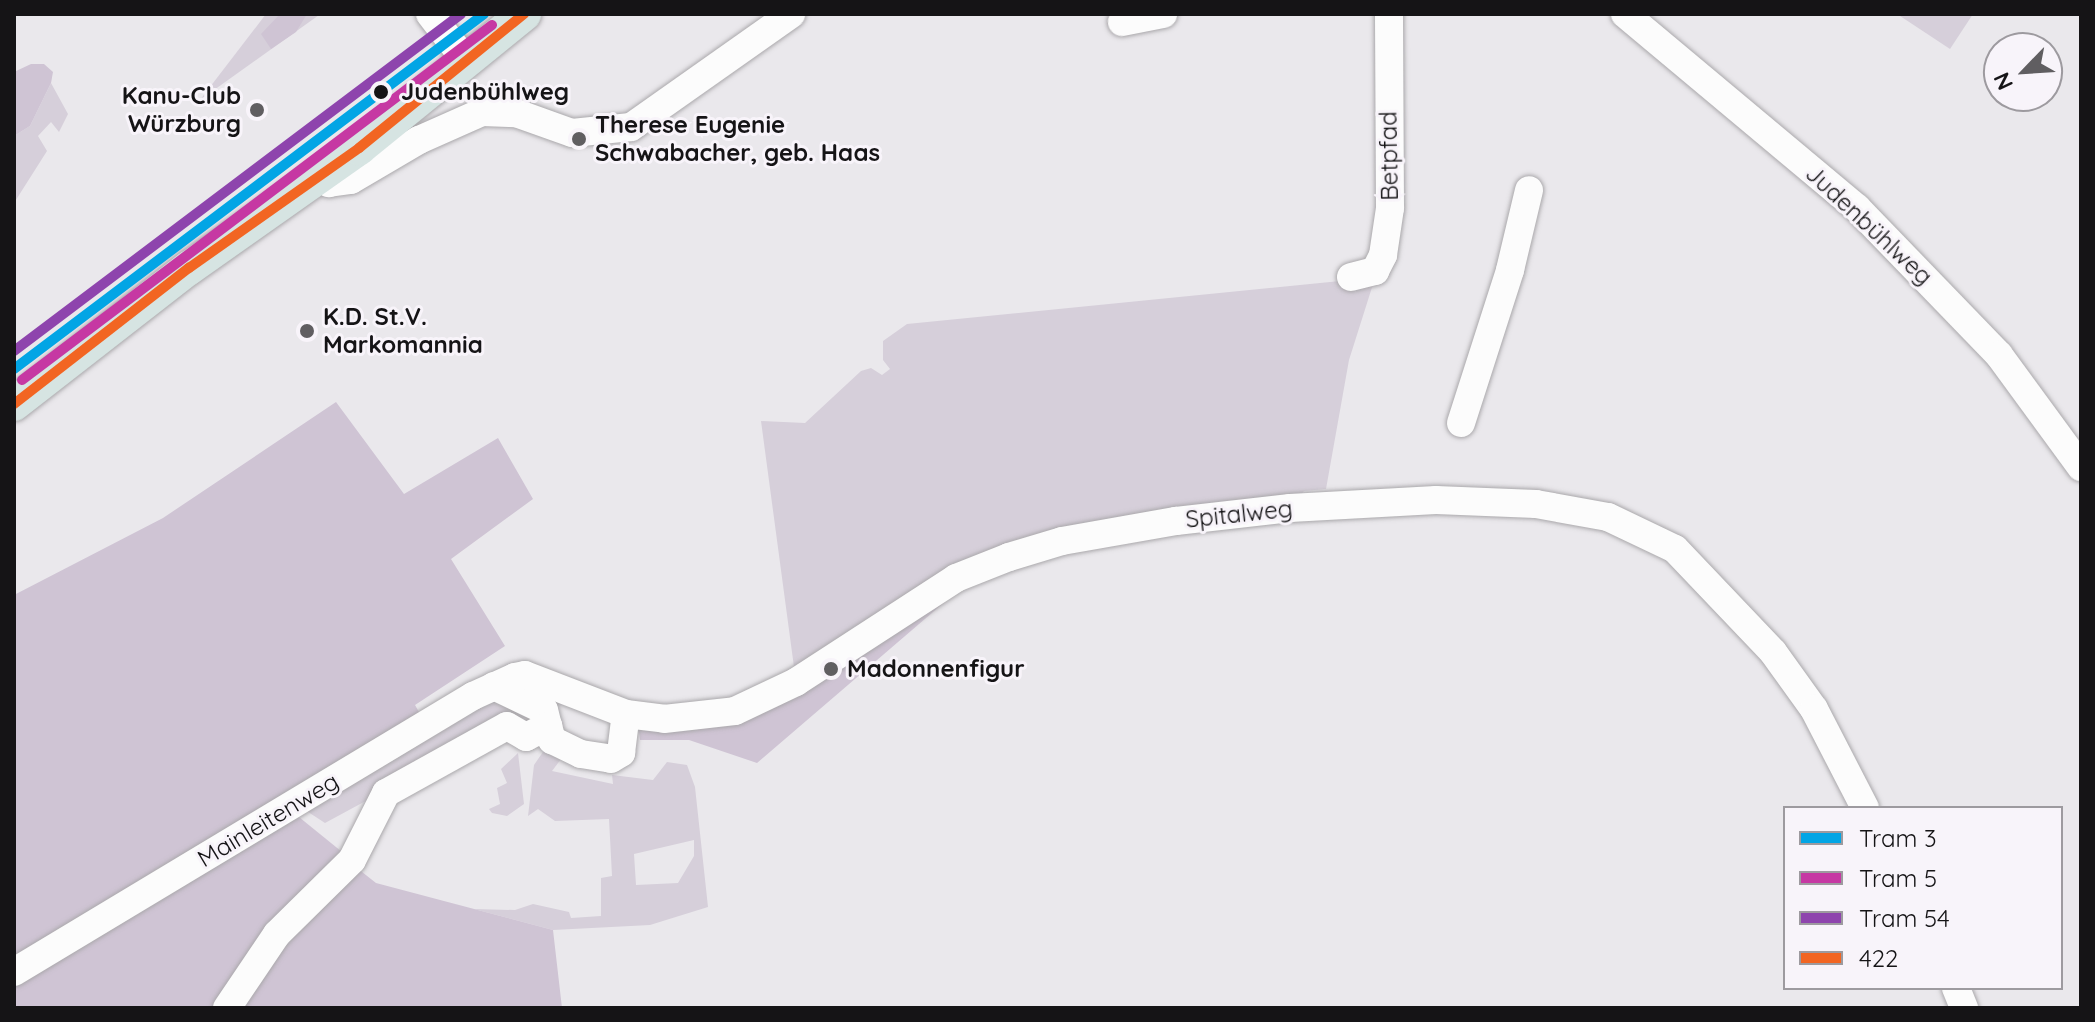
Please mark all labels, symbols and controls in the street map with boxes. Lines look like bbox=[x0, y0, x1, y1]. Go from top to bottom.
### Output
north arrow bbox=[1983, 32, 2063, 112]
text: N bbox=[1987, 68, 2019, 95]
place label: Judenbühlweg bbox=[401, 78, 569, 106]
marker: Judenbühlweg bbox=[368, 79, 394, 105]
place label: Kanu-Club Würzburg bbox=[122, 82, 241, 138]
marker: Kanu-Club Würzburg bbox=[248, 101, 266, 119]
place label: Therese Eugenie Schwabacher, geb. Haas bbox=[595, 111, 880, 167]
street label: Betpfad bbox=[1374, 111, 1404, 201]
marker: Therese Eugenie Schwabacher, geb. Haas bbox=[570, 130, 588, 148]
street label: Judenbühlweg bbox=[1800, 159, 1938, 291]
place label: K.D. St.V. Markomannia bbox=[323, 303, 483, 359]
marker: K.D. St.V. Markomannia bbox=[298, 322, 316, 340]
street label: Spitalweg bbox=[1184, 494, 1294, 534]
place label: Madonnenfigur bbox=[847, 655, 1025, 683]
marker: Madonnenfigur bbox=[822, 660, 840, 678]
street label: Mainleitenweg bbox=[192, 767, 344, 873]
legend bbox=[1783, 806, 2063, 990]
text: Tram 3 bbox=[1859, 823, 1937, 853]
text: Tram 5 bbox=[1859, 863, 1937, 893]
text: Tram 54 bbox=[1859, 903, 1950, 933]
text: 422 bbox=[1859, 943, 1898, 973]

